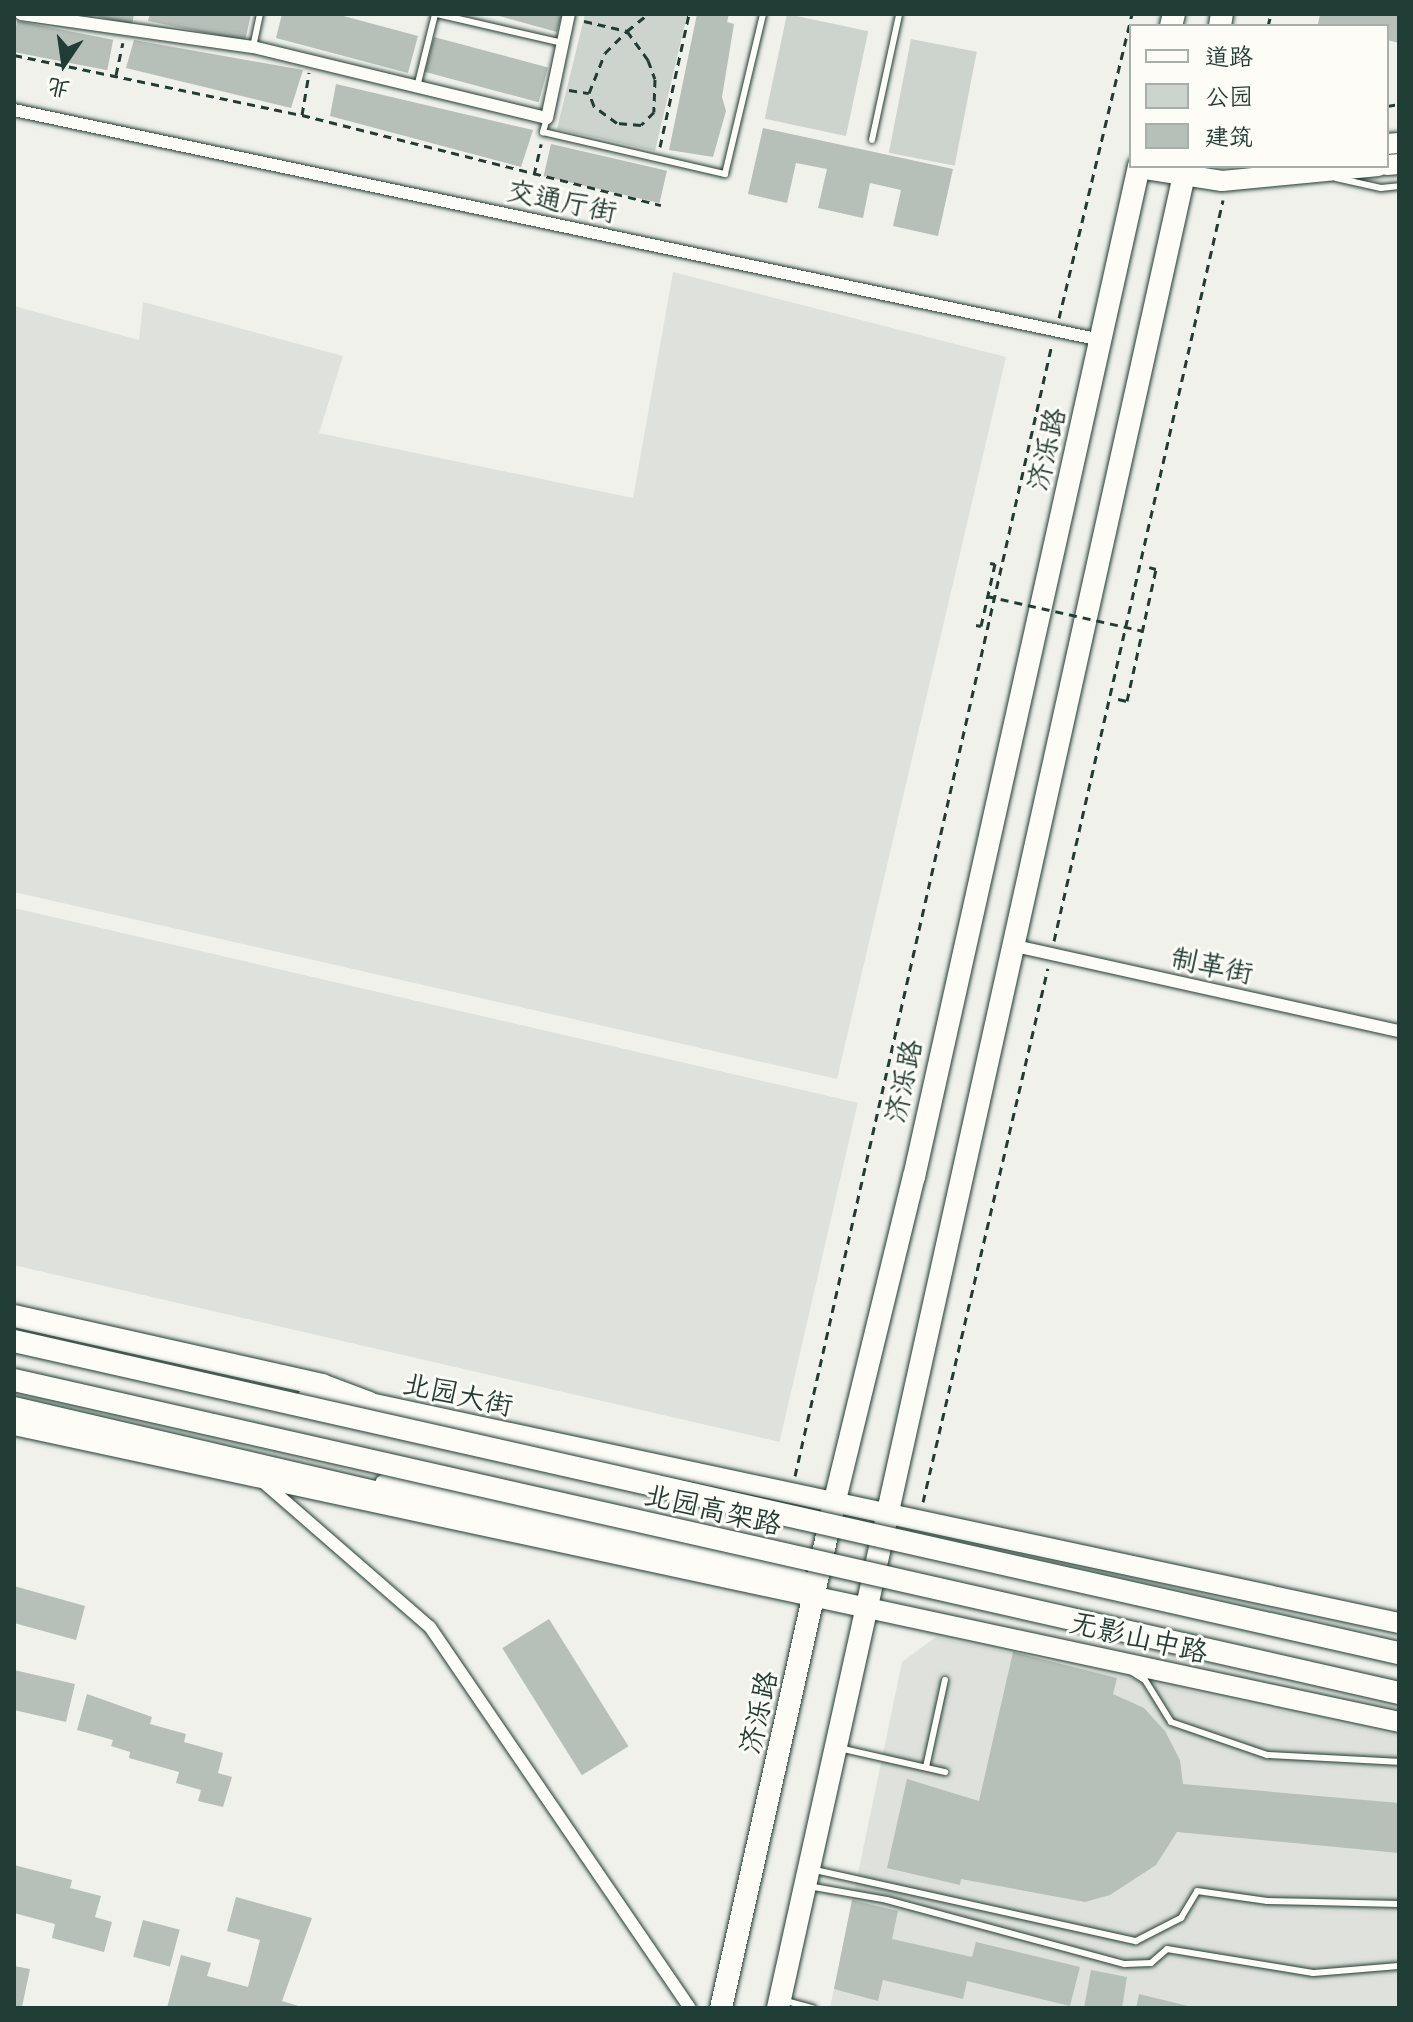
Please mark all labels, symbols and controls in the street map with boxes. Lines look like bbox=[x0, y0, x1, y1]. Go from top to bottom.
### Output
north arrow bbox=[24, 24, 104, 104]
legend bbox=[1129, 24, 1389, 168]
text: 道路 bbox=[1205, 42, 1253, 71]
text: 北 bbox=[45, 72, 72, 104]
text: 公园 bbox=[1205, 82, 1253, 111]
text: 建筑 bbox=[1205, 122, 1253, 151]
street label: 交通厅街 bbox=[504, 173, 620, 229]
street label: 济泺路 bbox=[1020, 404, 1072, 494]
street label: 制革街 bbox=[1167, 940, 1257, 990]
street label: 济泺路 bbox=[878, 1036, 928, 1126]
street label: 北园大街 bbox=[400, 1366, 516, 1422]
street label: 北园高架路 bbox=[641, 1477, 785, 1541]
street label: 无影山中路 bbox=[1067, 1605, 1211, 1669]
street label: 济泺路 bbox=[732, 1667, 784, 1757]

